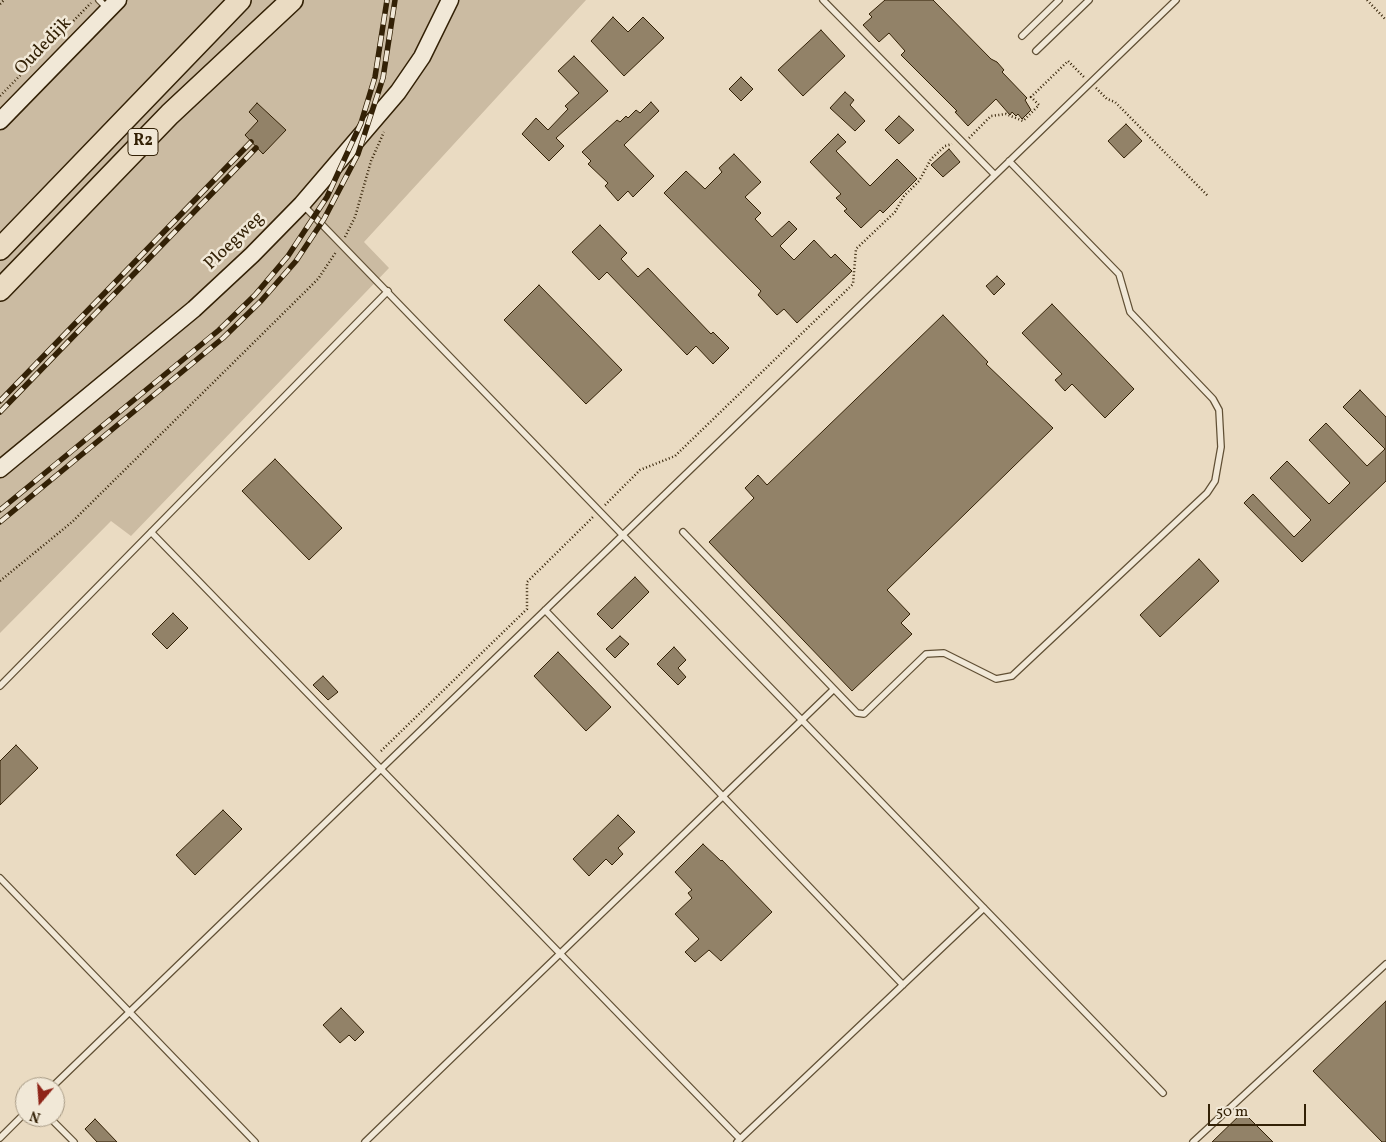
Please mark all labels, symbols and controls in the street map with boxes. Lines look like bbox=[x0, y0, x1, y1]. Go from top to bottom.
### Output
street label: Oudedijk bbox=[11, 13, 77, 81]
road number: R2 bbox=[128, 128, 158, 156]
street label: Ploegweg bbox=[201, 208, 269, 276]
north arrow bbox=[15, 1077, 65, 1127]
scale bar bbox=[1211, 1094, 1308, 1126]
text: 50 m bbox=[1216, 1102, 1248, 1123]
text: N bbox=[28, 1105, 43, 1126]

